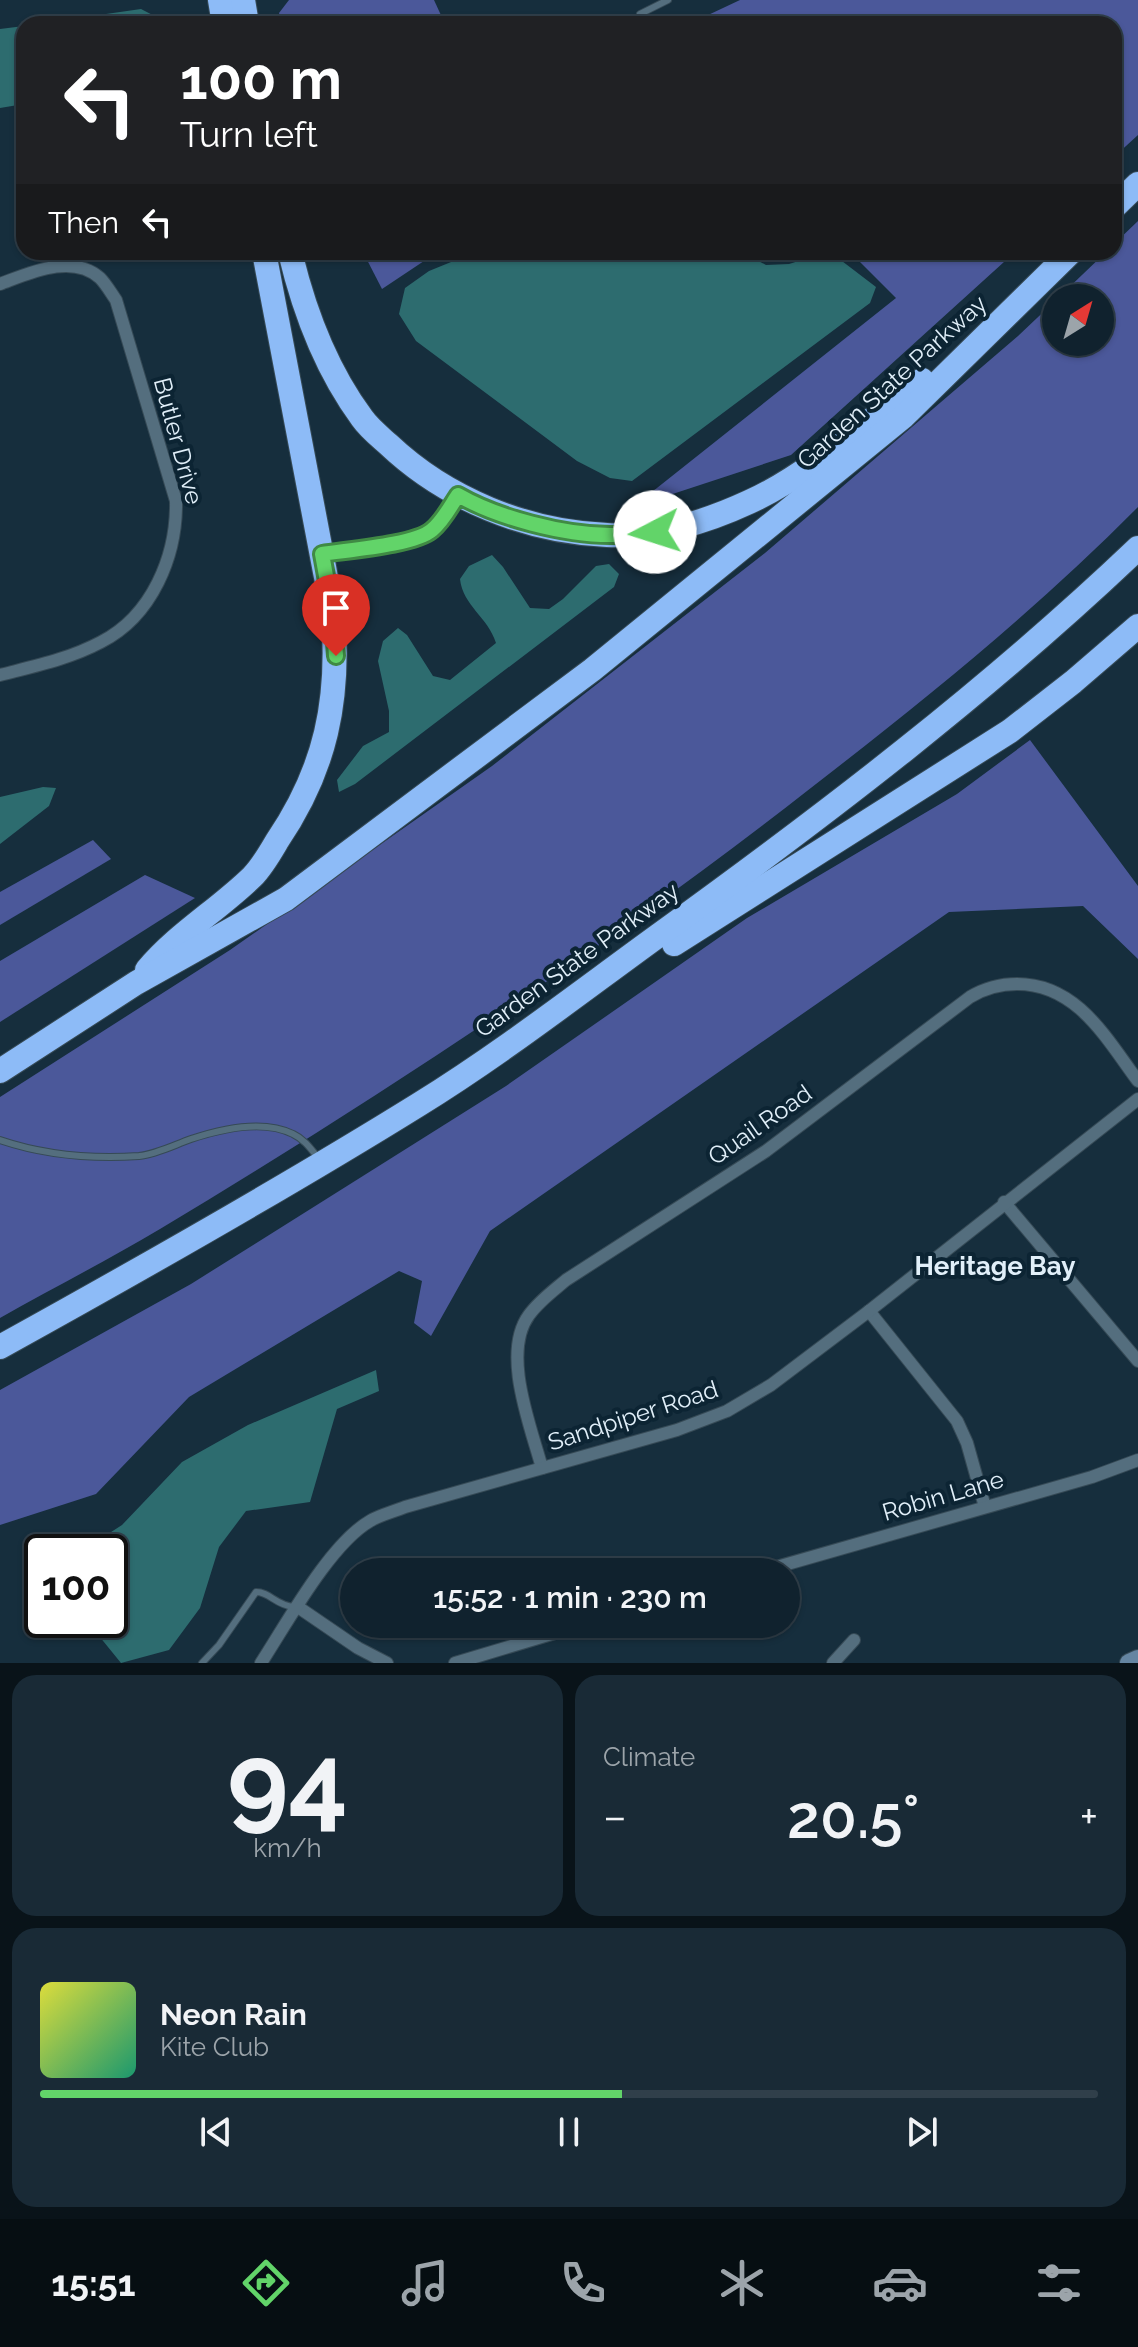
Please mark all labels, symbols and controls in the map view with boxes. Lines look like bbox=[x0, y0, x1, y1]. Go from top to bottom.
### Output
text: 100 m bbox=[180, 46, 342, 112]
icon: left bbox=[48, 48, 152, 152]
text: Turn left bbox=[180, 113, 318, 155]
icon: left bbox=[135, 200, 179, 244]
text: Then bbox=[48, 205, 119, 240]
north arrow bbox=[1042, 284, 1114, 356]
map controls bbox=[1042, 284, 1114, 356]
street label: Garden State Parkway bbox=[791, 289, 992, 474]
street label: Butler Drive bbox=[148, 374, 209, 507]
position arrow bbox=[613, 490, 697, 574]
pin bbox=[302, 574, 370, 656]
icon: arrive bbox=[314, 586, 358, 630]
street label: Garden State Parkway bbox=[469, 876, 684, 1043]
street label: Quail Road bbox=[702, 1078, 817, 1171]
district label: Heritage Bay bbox=[915, 1251, 1076, 1281]
street label: Sandpiper Road bbox=[544, 1374, 722, 1457]
street label: Robin Lane bbox=[879, 1464, 1007, 1527]
speed limit sign: 100 bbox=[24, 1534, 128, 1638]
text: 15:52 · 1 min · 230 m bbox=[433, 1580, 707, 1615]
text: 94 bbox=[227, 1720, 348, 1842]
text: Climate bbox=[603, 1742, 695, 1772]
text: 20.5° bbox=[787, 1782, 919, 1852]
text: − bbox=[603, 1791, 627, 1842]
text: + bbox=[1080, 1791, 1098, 1842]
text: km/h bbox=[253, 1833, 322, 1863]
text: Neon Rain bbox=[160, 1997, 307, 2032]
text: Kite Club bbox=[160, 2032, 269, 2062]
icon: previous bbox=[194, 2110, 238, 2154]
icon: pause bbox=[547, 2110, 591, 2154]
icon: next bbox=[900, 2110, 944, 2154]
icon: directions bbox=[238, 2255, 294, 2311]
icon: music bbox=[397, 2255, 453, 2311]
icon: phone bbox=[555, 2255, 611, 2311]
icon: climate bbox=[714, 2255, 770, 2311]
icon: car bbox=[872, 2255, 928, 2311]
icon: filters bbox=[1031, 2255, 1087, 2311]
text: 15:51 bbox=[51, 2262, 136, 2304]

